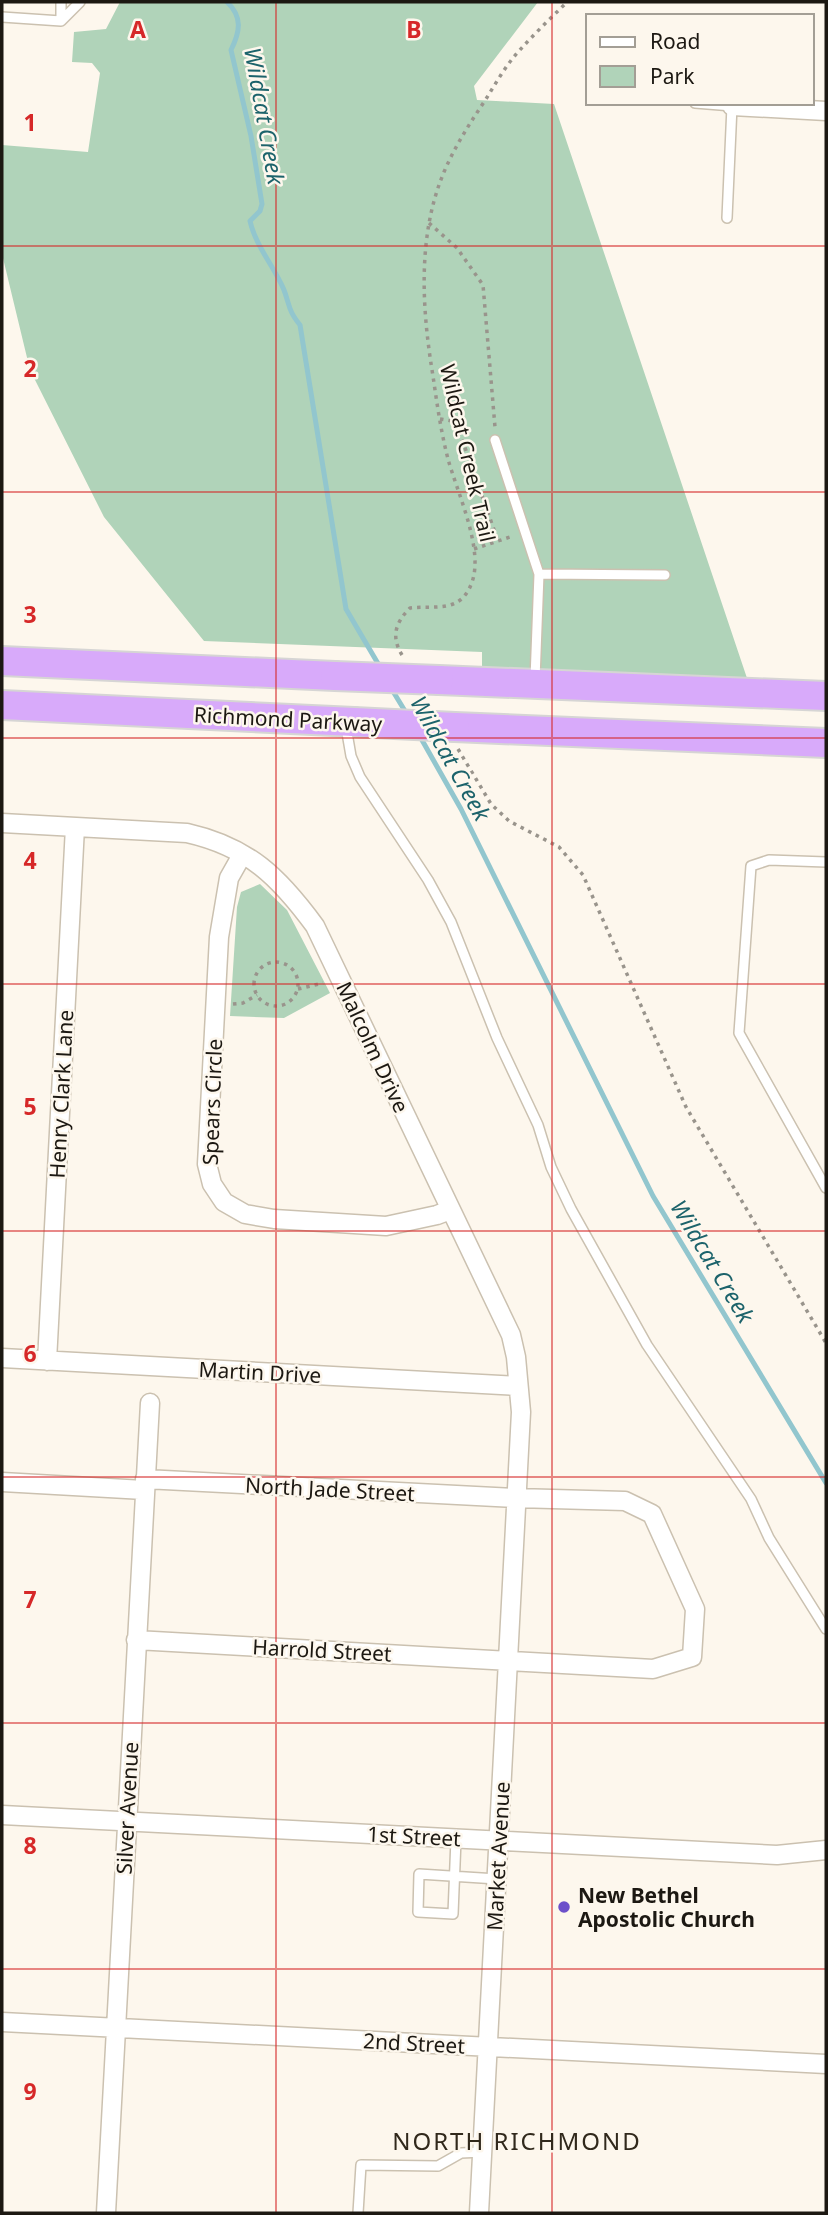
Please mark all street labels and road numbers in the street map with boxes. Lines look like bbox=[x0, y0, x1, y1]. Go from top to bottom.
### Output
street label: Wildcat Creek Trail bbox=[434, 361, 502, 545]
street label: Richmond Parkway bbox=[193, 700, 383, 738]
street label: Malcolm Drive bbox=[330, 977, 416, 1117]
street label: Henry Clark Lane bbox=[43, 1009, 79, 1179]
street label: Spears Circle bbox=[196, 1038, 228, 1166]
street label: Martin Drive bbox=[198, 1355, 322, 1389]
street label: North Jade Street bbox=[245, 1471, 416, 1507]
street label: Harrold Street bbox=[252, 1632, 393, 1668]
street label: Silver Avenue bbox=[110, 1741, 144, 1875]
street label: Market Avenue bbox=[480, 1781, 516, 1931]
street label: 1st Street bbox=[366, 1820, 462, 1852]
street label: 2nd Street bbox=[362, 2026, 466, 2060]

